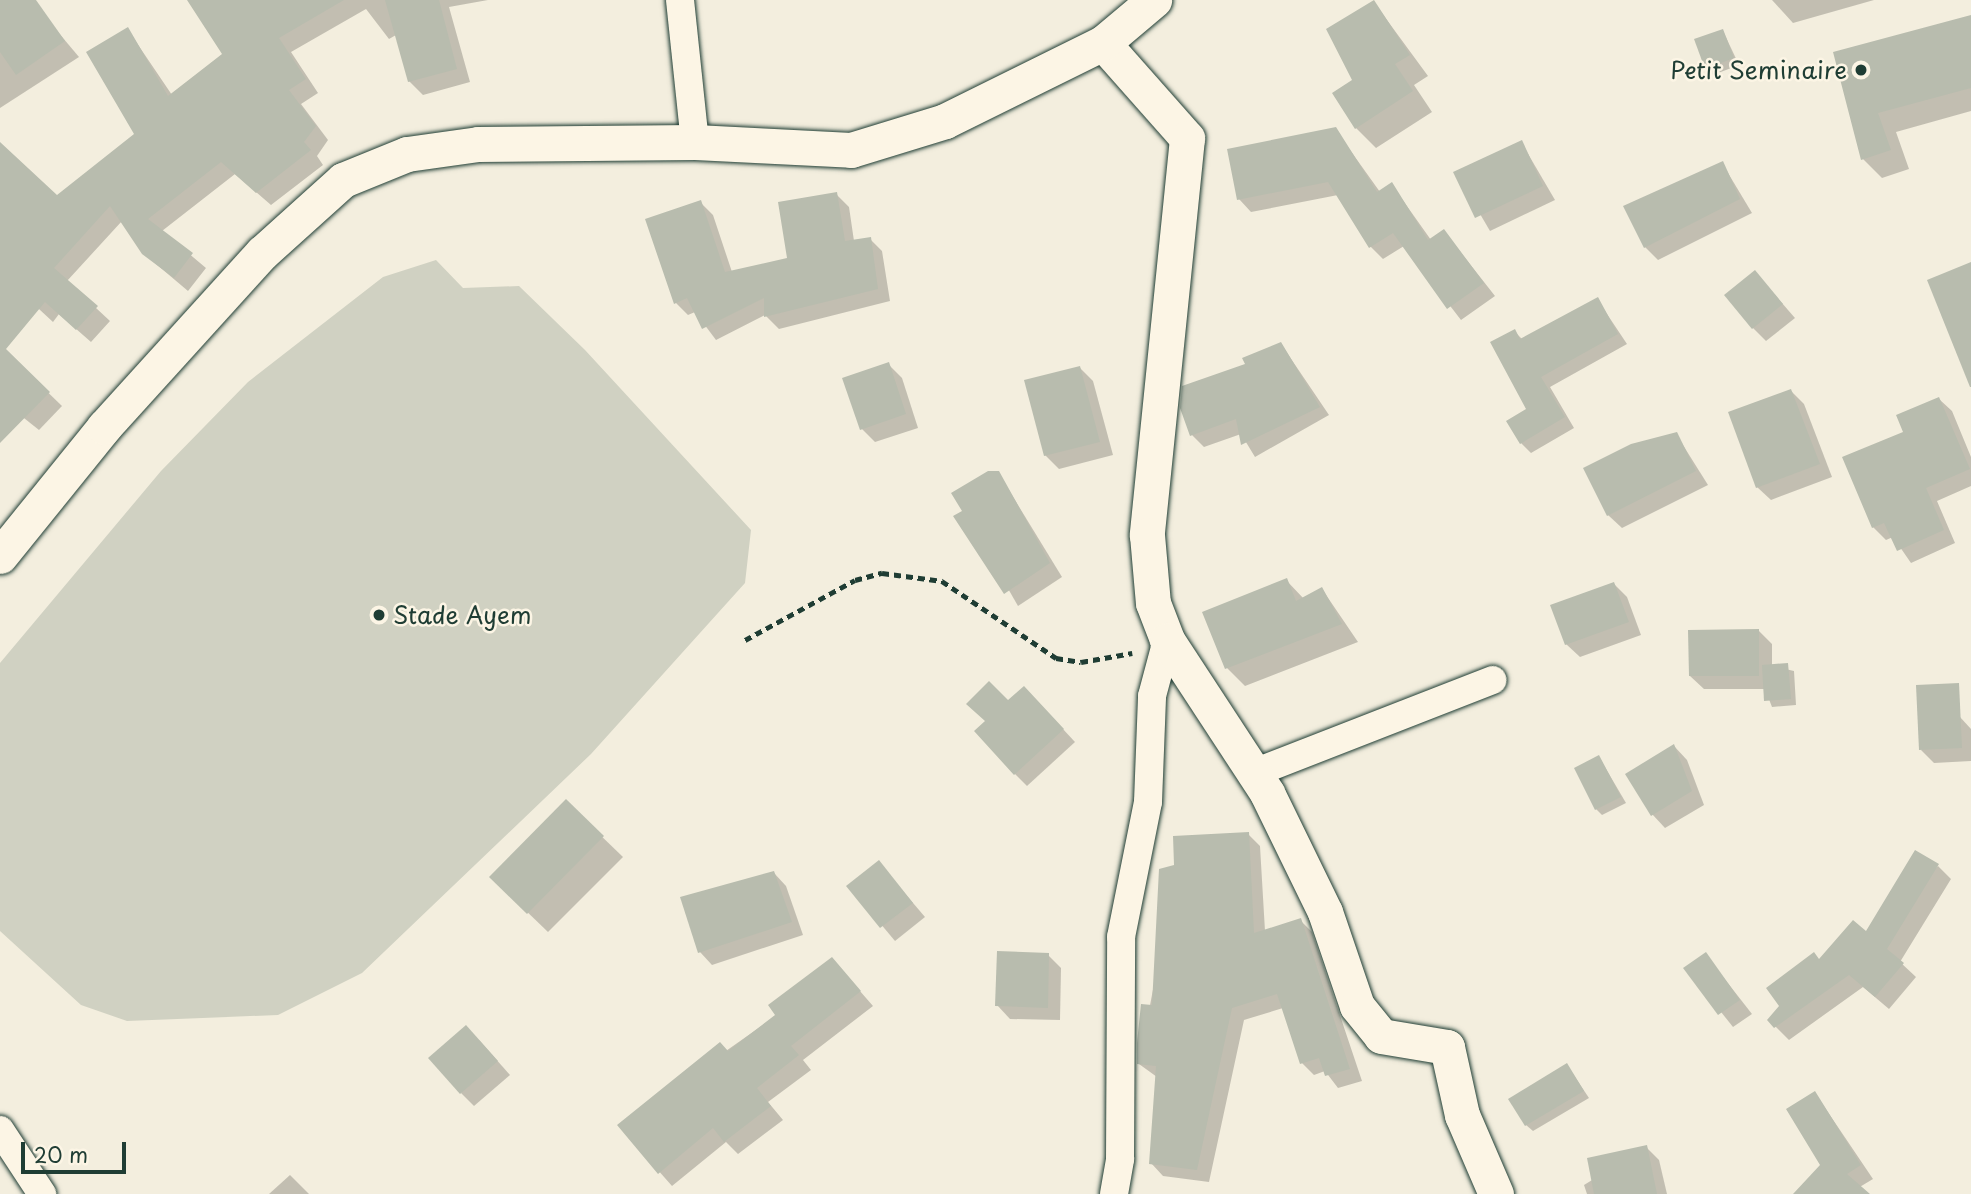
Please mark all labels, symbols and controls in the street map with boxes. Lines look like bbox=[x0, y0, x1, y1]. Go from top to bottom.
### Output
place label: Petit Seminaire bbox=[1671, 56, 1847, 84]
marker: Petit Seminaire bbox=[1853, 62, 1869, 78]
place label: Stade Ayem bbox=[393, 601, 532, 629]
marker: Stade Ayem bbox=[371, 607, 387, 623]
scale bar bbox=[24, 1128, 130, 1172]
text: 20 m bbox=[34, 1138, 88, 1170]

